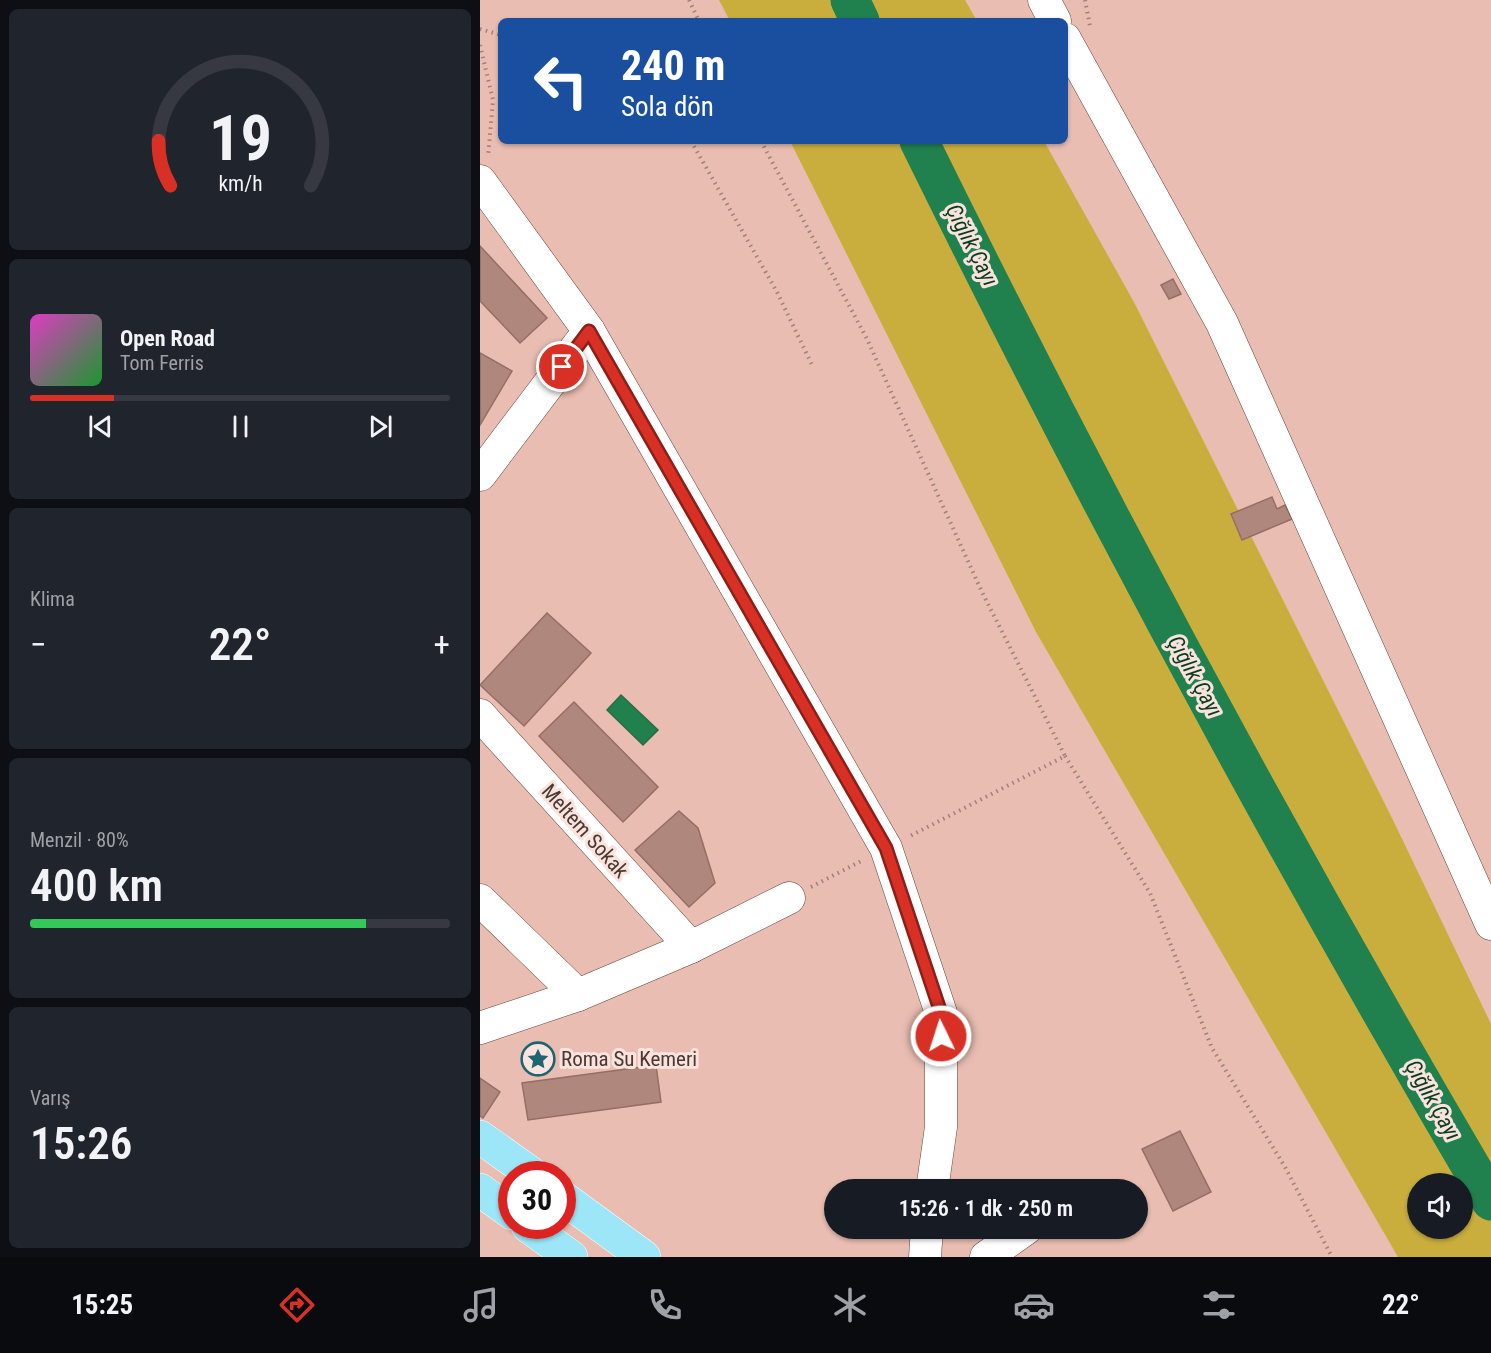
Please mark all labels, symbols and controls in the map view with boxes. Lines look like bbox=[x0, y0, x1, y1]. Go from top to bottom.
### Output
text: 240 m bbox=[621, 41, 726, 90]
icon: left bbox=[522, 42, 600, 120]
text: Sola dön bbox=[621, 91, 714, 123]
text: 19 bbox=[208, 102, 272, 175]
text: km/h bbox=[218, 172, 262, 197]
water label: Çığlık Çayı bbox=[941, 200, 1003, 290]
text: Open Road bbox=[120, 326, 215, 351]
pin bbox=[536, 341, 587, 392]
icon: arrive bbox=[545, 350, 578, 383]
text: Tom Ferris bbox=[120, 351, 204, 375]
icon: previous bbox=[84, 410, 117, 443]
icon: pause bbox=[224, 410, 257, 443]
icon: next bbox=[364, 410, 397, 443]
text: Klima bbox=[30, 587, 75, 611]
text: 22° bbox=[209, 618, 271, 671]
text: − bbox=[30, 625, 47, 664]
text: + bbox=[434, 625, 450, 664]
water label: Çığlık Çayı bbox=[1163, 631, 1227, 721]
street label: Meltem Sokak bbox=[537, 779, 634, 883]
text: Menzil · 80% bbox=[30, 828, 129, 852]
text: 400 km bbox=[30, 859, 163, 912]
position arrow bbox=[909, 1004, 973, 1068]
place icon: Roma Su Kemeri bbox=[520, 1041, 556, 1077]
place label: Roma Su Kemeri bbox=[561, 1047, 697, 1071]
water label: Çığlık Çayı bbox=[1400, 1056, 1466, 1144]
text: Varış bbox=[30, 1086, 70, 1110]
text: 15:26 bbox=[30, 1117, 132, 1170]
speed limit sign: 30 bbox=[498, 1161, 576, 1239]
map controls bbox=[1407, 1173, 1473, 1239]
button: sound bbox=[1407, 1173, 1473, 1239]
text: 15:26 · 1 dk · 250 m bbox=[899, 1196, 1073, 1221]
icon: directions bbox=[276, 1284, 318, 1326]
icon: music bbox=[460, 1284, 502, 1326]
icon: phone bbox=[644, 1284, 686, 1326]
icon: climate bbox=[829, 1284, 871, 1326]
icon: car bbox=[1013, 1284, 1055, 1326]
icon: filters bbox=[1198, 1284, 1240, 1326]
text: 15:25 bbox=[71, 1289, 133, 1321]
text: 22° bbox=[1382, 1289, 1420, 1321]

